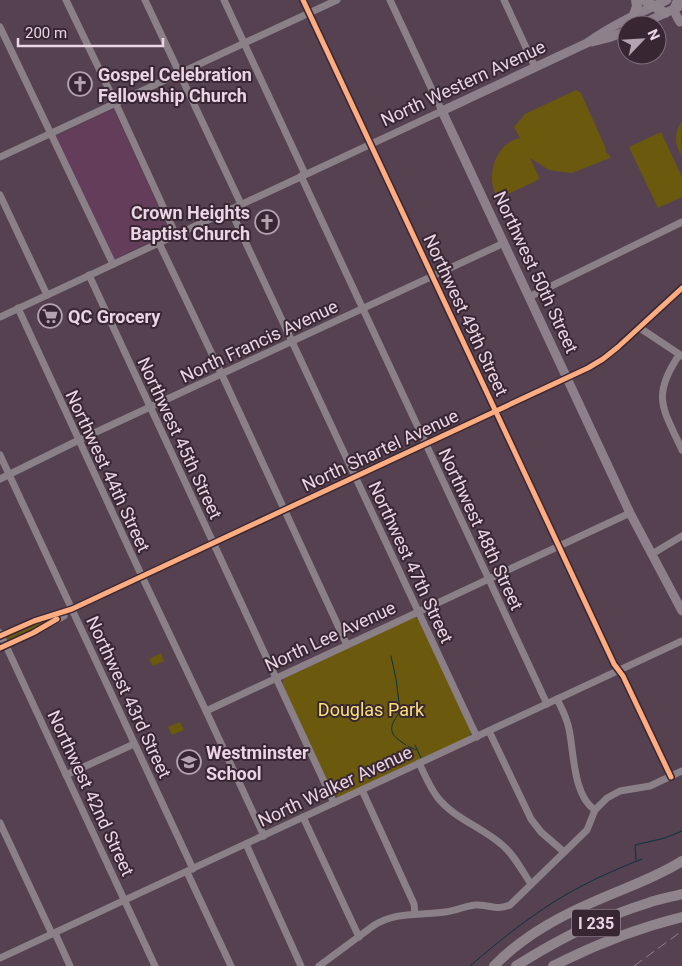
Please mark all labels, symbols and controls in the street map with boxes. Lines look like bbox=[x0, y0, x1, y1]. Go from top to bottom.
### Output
scale bar bbox=[18, 15, 162, 47]
north arrow bbox=[617, 15, 667, 65]
text: 200 m bbox=[25, 24, 67, 42]
text: N bbox=[644, 27, 663, 42]
street label: North Western Avenue bbox=[377, 36, 549, 130]
place label: Gospel Celebration Fellowship Church bbox=[98, 64, 252, 106]
church icon: Gospel Celebration Fellowship Church bbox=[67, 71, 93, 97]
street label: Northwest 50th Street bbox=[489, 188, 583, 356]
place label: Crown Heights Baptist Church bbox=[130, 202, 250, 244]
church icon: Crown Heights Baptist Church bbox=[254, 209, 280, 235]
street label: Northwest 49th Street bbox=[419, 231, 513, 399]
street label: North Francis Avenue bbox=[177, 295, 341, 387]
supermarket icon: QC Grocery bbox=[37, 303, 63, 329]
place label: QC Grocery bbox=[68, 306, 161, 327]
street label: Northwest 45th Street bbox=[133, 354, 227, 522]
street label: Northwest 44th Street bbox=[61, 387, 155, 555]
street label: North Shartel Avenue bbox=[299, 405, 461, 495]
street label: Northwest 48th Street bbox=[434, 445, 528, 613]
street label: Northwest 47th Street bbox=[364, 478, 458, 646]
street label: North Lee Avenue bbox=[261, 596, 399, 676]
street label: Northwest 43rd Street bbox=[82, 613, 176, 781]
park label: Douglas Park bbox=[318, 699, 425, 720]
street label: Northwest 42nd Street bbox=[43, 707, 139, 879]
street label: North Walker Avenue bbox=[255, 741, 415, 831]
place label: Westminster School bbox=[206, 742, 309, 784]
school or university icon: Westminster School bbox=[176, 749, 202, 775]
road number: I 235 bbox=[572, 910, 620, 936]

